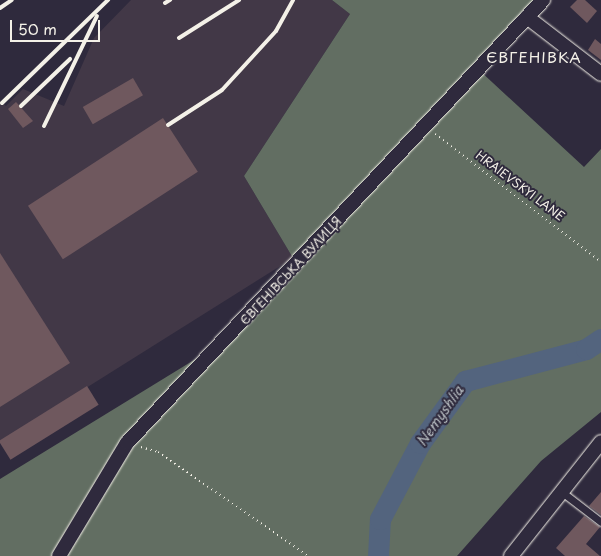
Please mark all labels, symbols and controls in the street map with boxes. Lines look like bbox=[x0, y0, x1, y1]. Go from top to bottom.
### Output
scale bar bbox=[12, 10, 102, 42]
text: 50 m bbox=[18, 17, 57, 40]
district label: ЄВГЕНІВКА bbox=[485, 48, 583, 66]
street label: HRAIEVSKYI LANE bbox=[472, 148, 568, 224]
street label: ЄВГЕНІВСЬКА ВУЛИЦЯ bbox=[238, 214, 344, 328]
water label: Nemyshlia bbox=[413, 382, 467, 450]

